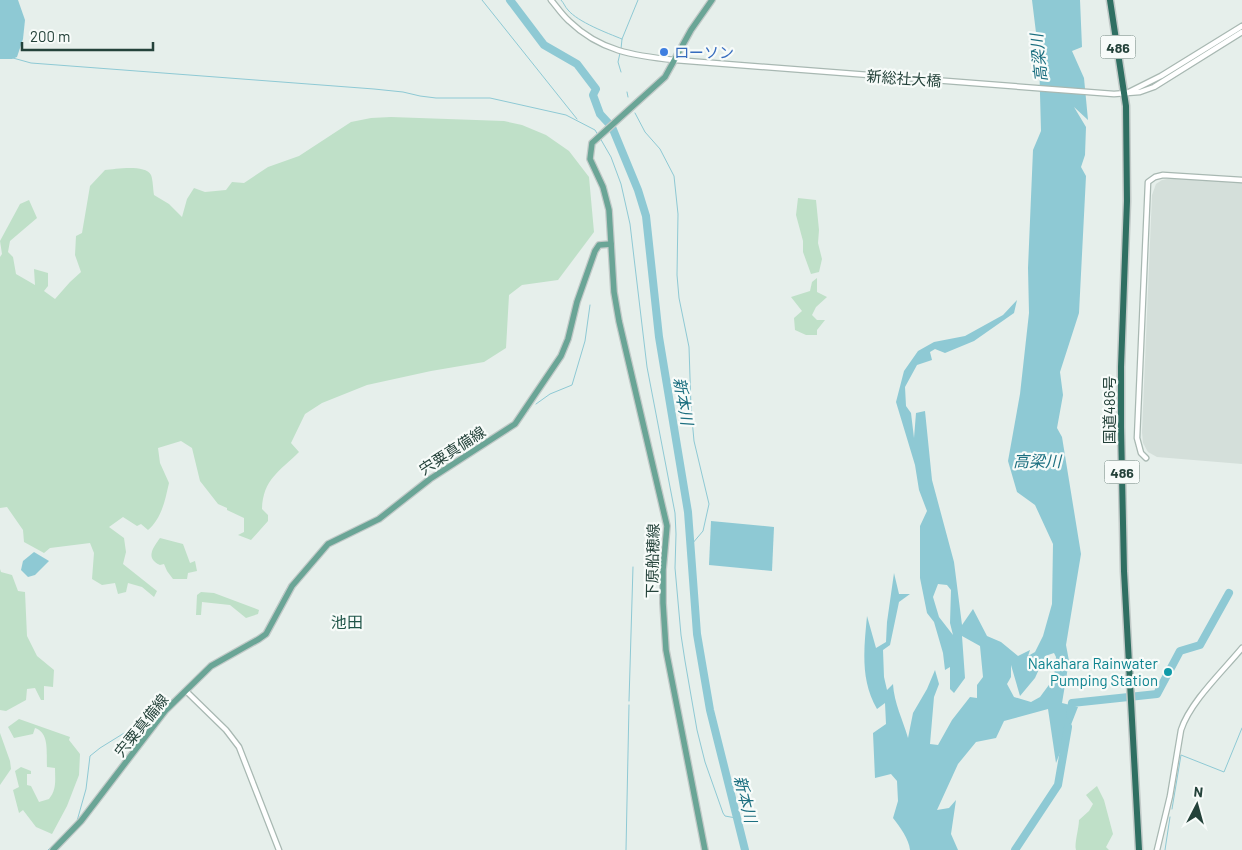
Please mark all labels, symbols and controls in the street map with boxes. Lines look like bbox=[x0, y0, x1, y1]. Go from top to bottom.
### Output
scale bar bbox=[22, 20, 154, 52]
text: 200 m bbox=[30, 27, 70, 45]
water label: 高梁川 bbox=[1026, 31, 1050, 83]
road number: 486 bbox=[1100, 36, 1136, 58]
place label: ローソン bbox=[674, 43, 734, 61]
marker: ローソン bbox=[658, 46, 670, 58]
street label: 新総社大橋 bbox=[866, 66, 942, 90]
water label: 新本川 bbox=[670, 376, 698, 428]
street label: 国道486号 bbox=[1100, 376, 1118, 444]
street label: 宍粟真備線 bbox=[416, 422, 488, 478]
water label: 高梁川 bbox=[1013, 451, 1063, 470]
road number: 486 bbox=[1104, 461, 1140, 484]
street label: 下原船穂線 bbox=[642, 523, 662, 599]
district label: 池田 bbox=[331, 612, 363, 631]
place label: Nakahara Rainwater Pumping Station bbox=[1028, 654, 1159, 689]
marker: Nakahara Rainwater Pumping Station bbox=[1162, 666, 1174, 678]
street label: 宍粟真備線 bbox=[110, 690, 172, 760]
water label: 新本川 bbox=[731, 773, 762, 827]
north arrow bbox=[1172, 780, 1222, 830]
text: N bbox=[1193, 783, 1204, 801]

